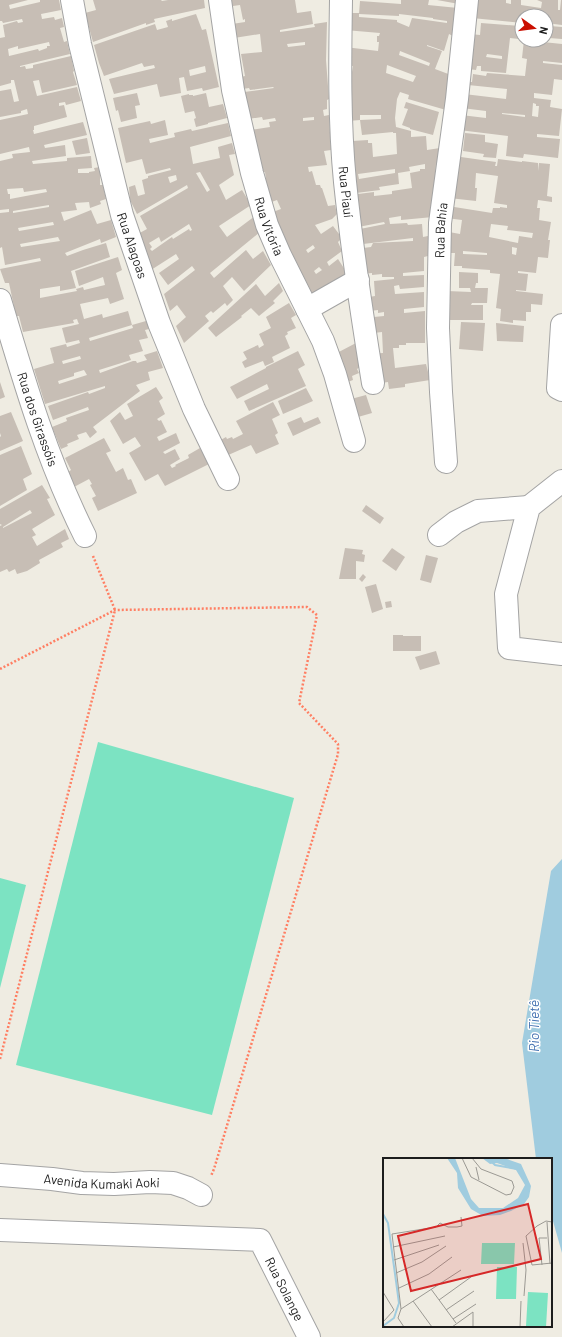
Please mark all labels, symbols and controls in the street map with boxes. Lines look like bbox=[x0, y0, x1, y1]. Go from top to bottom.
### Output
north arrow bbox=[514, 8, 554, 48]
text: N bbox=[537, 25, 551, 36]
street label: Rua Piauí bbox=[336, 165, 357, 219]
street label: Rua Vitória bbox=[251, 195, 287, 258]
street label: Rua Bahia bbox=[431, 201, 451, 258]
street label: Rua Alagoas bbox=[114, 210, 151, 281]
street label: Rua dos Girassóis bbox=[14, 370, 61, 469]
water label: Rio Tietê bbox=[525, 1000, 542, 1052]
inset map bbox=[383, 1158, 552, 1327]
street label: Avenida Kumaki Aoki bbox=[43, 1170, 160, 1192]
street label: Rua Solange bbox=[262, 1254, 308, 1324]

